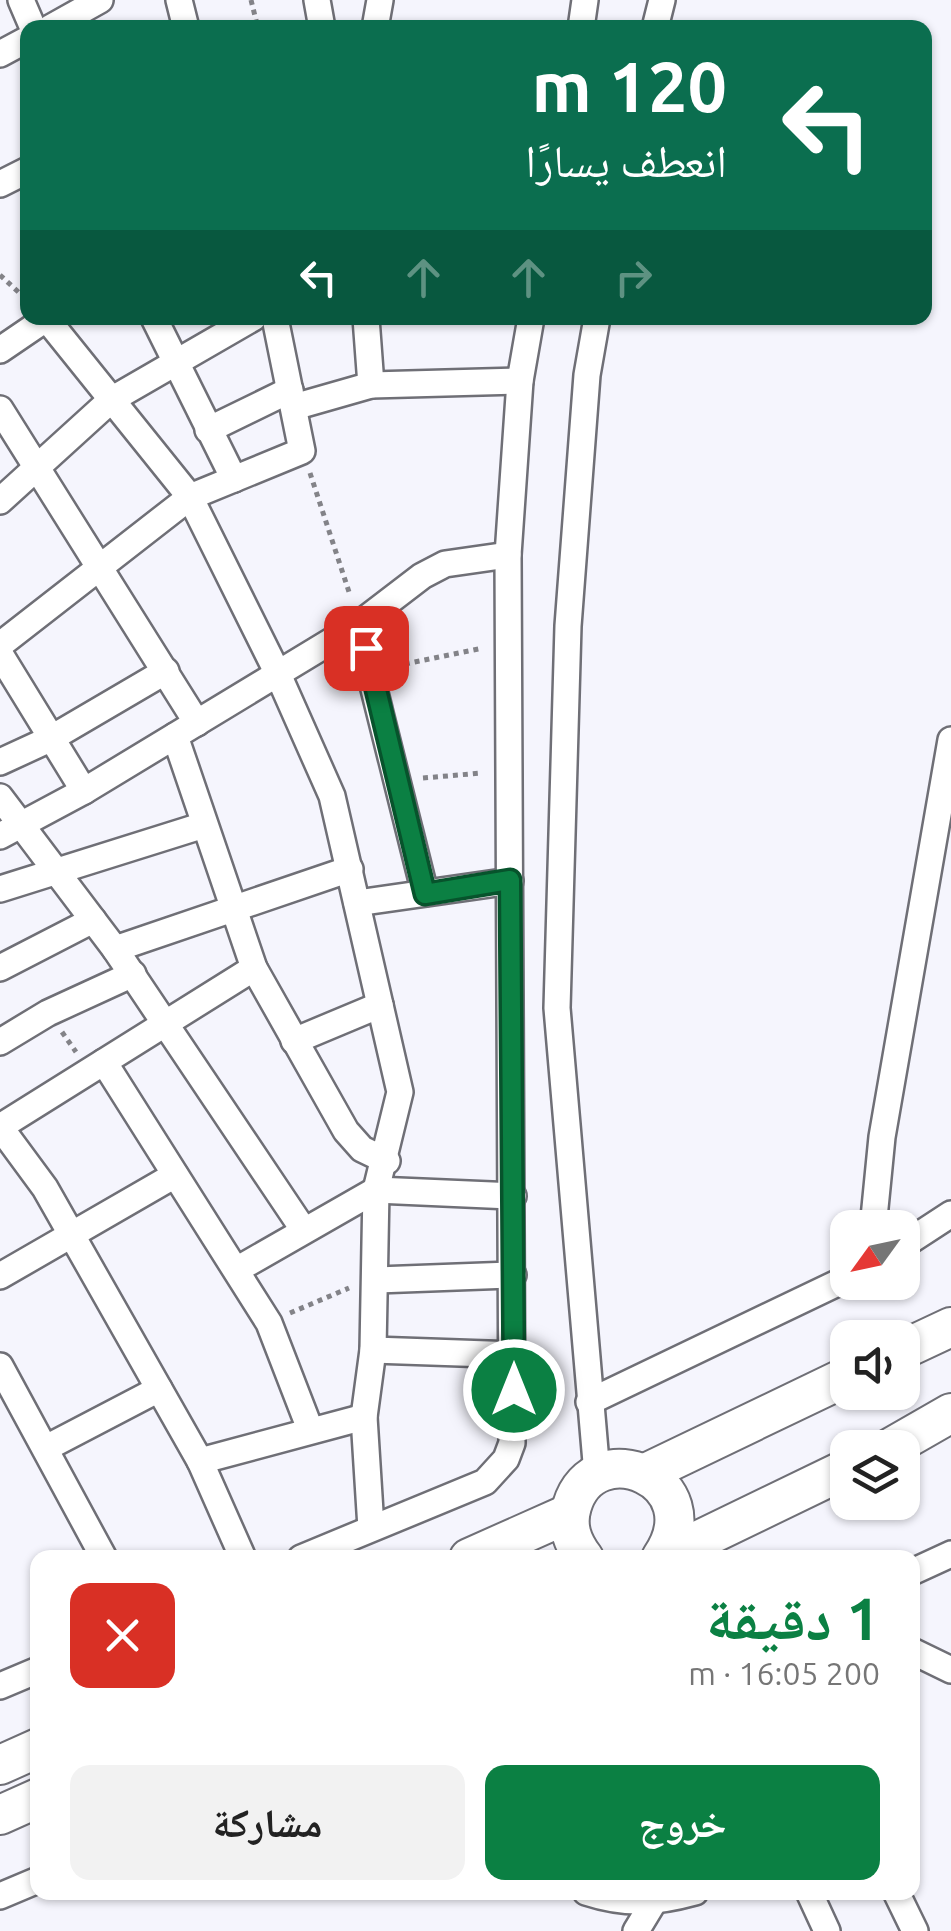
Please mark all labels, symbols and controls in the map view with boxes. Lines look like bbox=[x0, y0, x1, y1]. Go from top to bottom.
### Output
text: 120 m bbox=[532, 47, 727, 125]
icon: left bbox=[762, 60, 892, 190]
text: انعطف يسارًا bbox=[525, 135, 727, 186]
icon: left bbox=[291, 250, 346, 305]
icon: ahead bbox=[396, 250, 451, 305]
icon: ahead bbox=[501, 250, 556, 305]
icon: right bbox=[606, 250, 661, 305]
pin bbox=[324, 606, 409, 691]
icon: arrive bbox=[339, 621, 394, 676]
north arrow bbox=[830, 1210, 920, 1300]
map controls bbox=[830, 1210, 920, 1520]
button: sound bbox=[830, 1320, 920, 1410]
position arrow bbox=[462, 1338, 566, 1442]
button: layers bbox=[830, 1430, 920, 1520]
button: close bbox=[70, 1583, 175, 1688]
text: 1 دقيقة bbox=[706, 1584, 880, 1651]
text: 200 m · 16:05 bbox=[688, 1655, 880, 1691]
button: مشاركة bbox=[70, 1765, 465, 1880]
button: خروج bbox=[485, 1765, 880, 1880]

